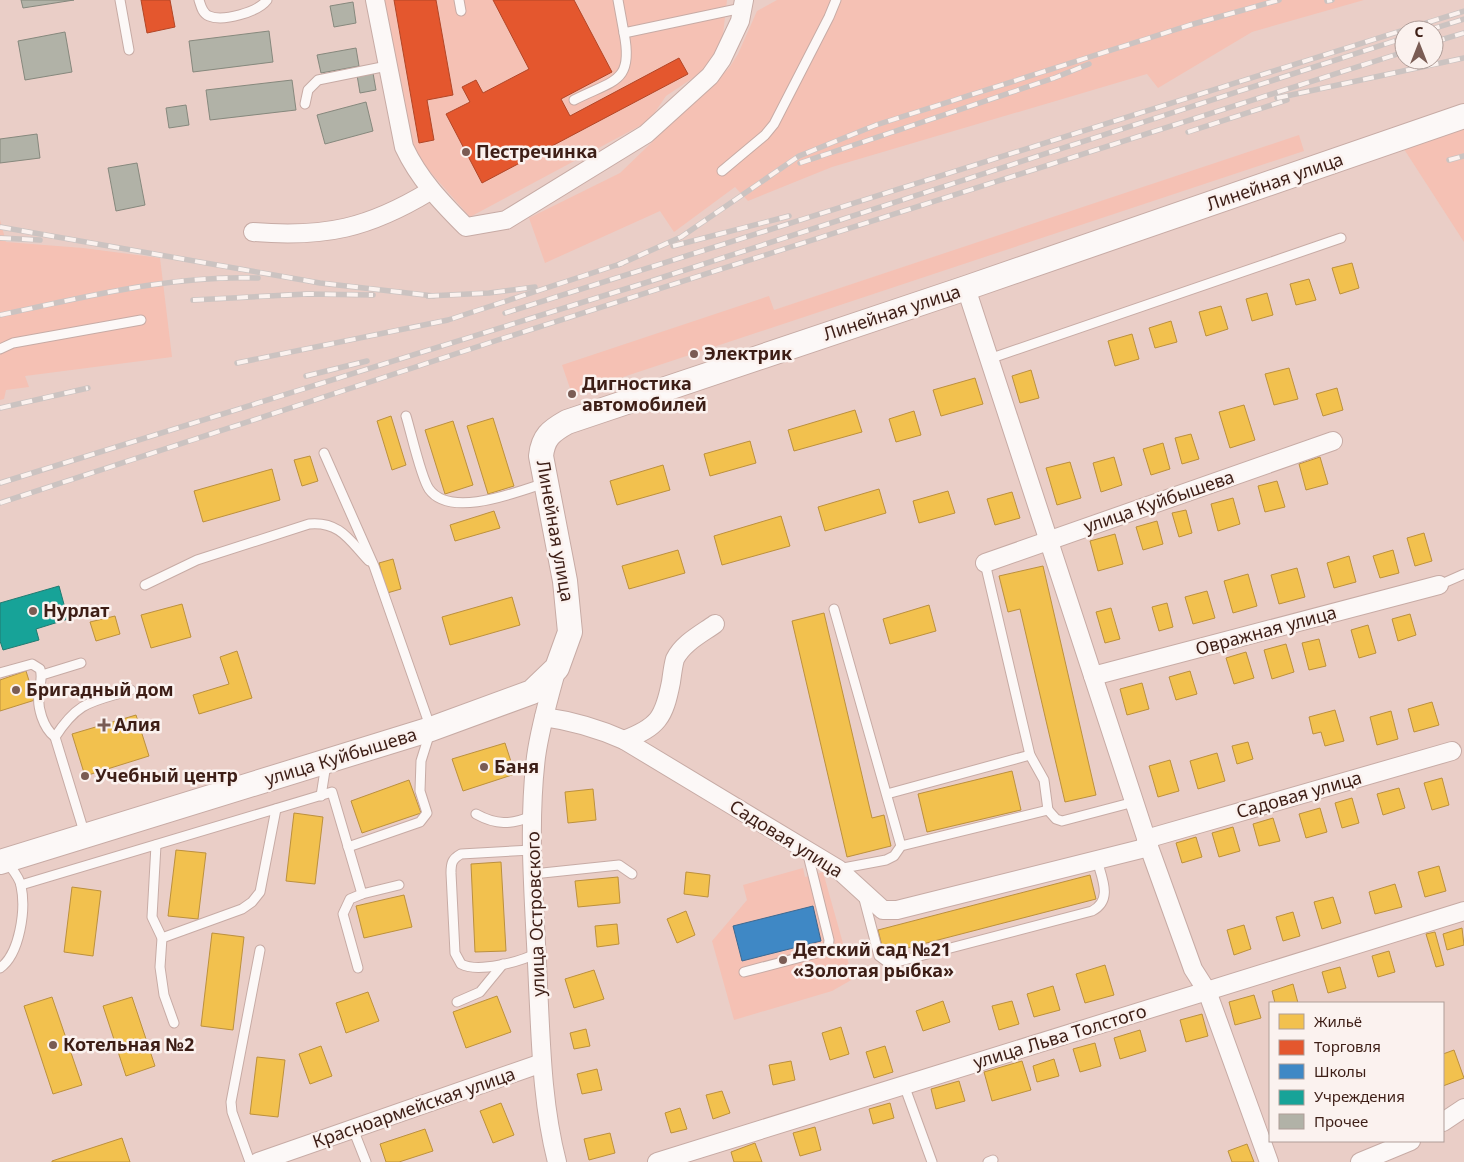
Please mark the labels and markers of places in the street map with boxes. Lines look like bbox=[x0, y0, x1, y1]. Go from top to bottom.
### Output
place label: Пестречинка bbox=[476, 139, 597, 163]
marker: Пестречинка bbox=[460, 146, 472, 158]
place label: Электрик bbox=[704, 341, 792, 365]
marker: Электрик bbox=[688, 348, 700, 360]
place label: Дигностика автомобилей bbox=[582, 371, 707, 416]
marker: Дигностика автомобилей bbox=[566, 388, 578, 400]
place label: Нурлат bbox=[43, 598, 109, 622]
marker: Нурлат bbox=[27, 605, 39, 617]
place label: Бригадный дом bbox=[26, 677, 174, 701]
marker: Бригадный дом bbox=[10, 684, 22, 696]
place label: Алия bbox=[114, 712, 161, 736]
marker: Алия bbox=[98, 719, 110, 731]
place label: Баня bbox=[494, 754, 539, 778]
marker: Баня bbox=[478, 761, 490, 773]
place label: Учебный центр bbox=[95, 763, 238, 787]
marker: Учебный центр bbox=[79, 770, 91, 782]
place label: Детский сад №21 «Золотая рыбка» bbox=[793, 937, 954, 982]
marker: Детский сад №21 «Золотая рыбка» bbox=[777, 954, 789, 966]
place label: Котельная №2 bbox=[63, 1032, 194, 1056]
marker: Котельная №2 bbox=[47, 1039, 59, 1051]

